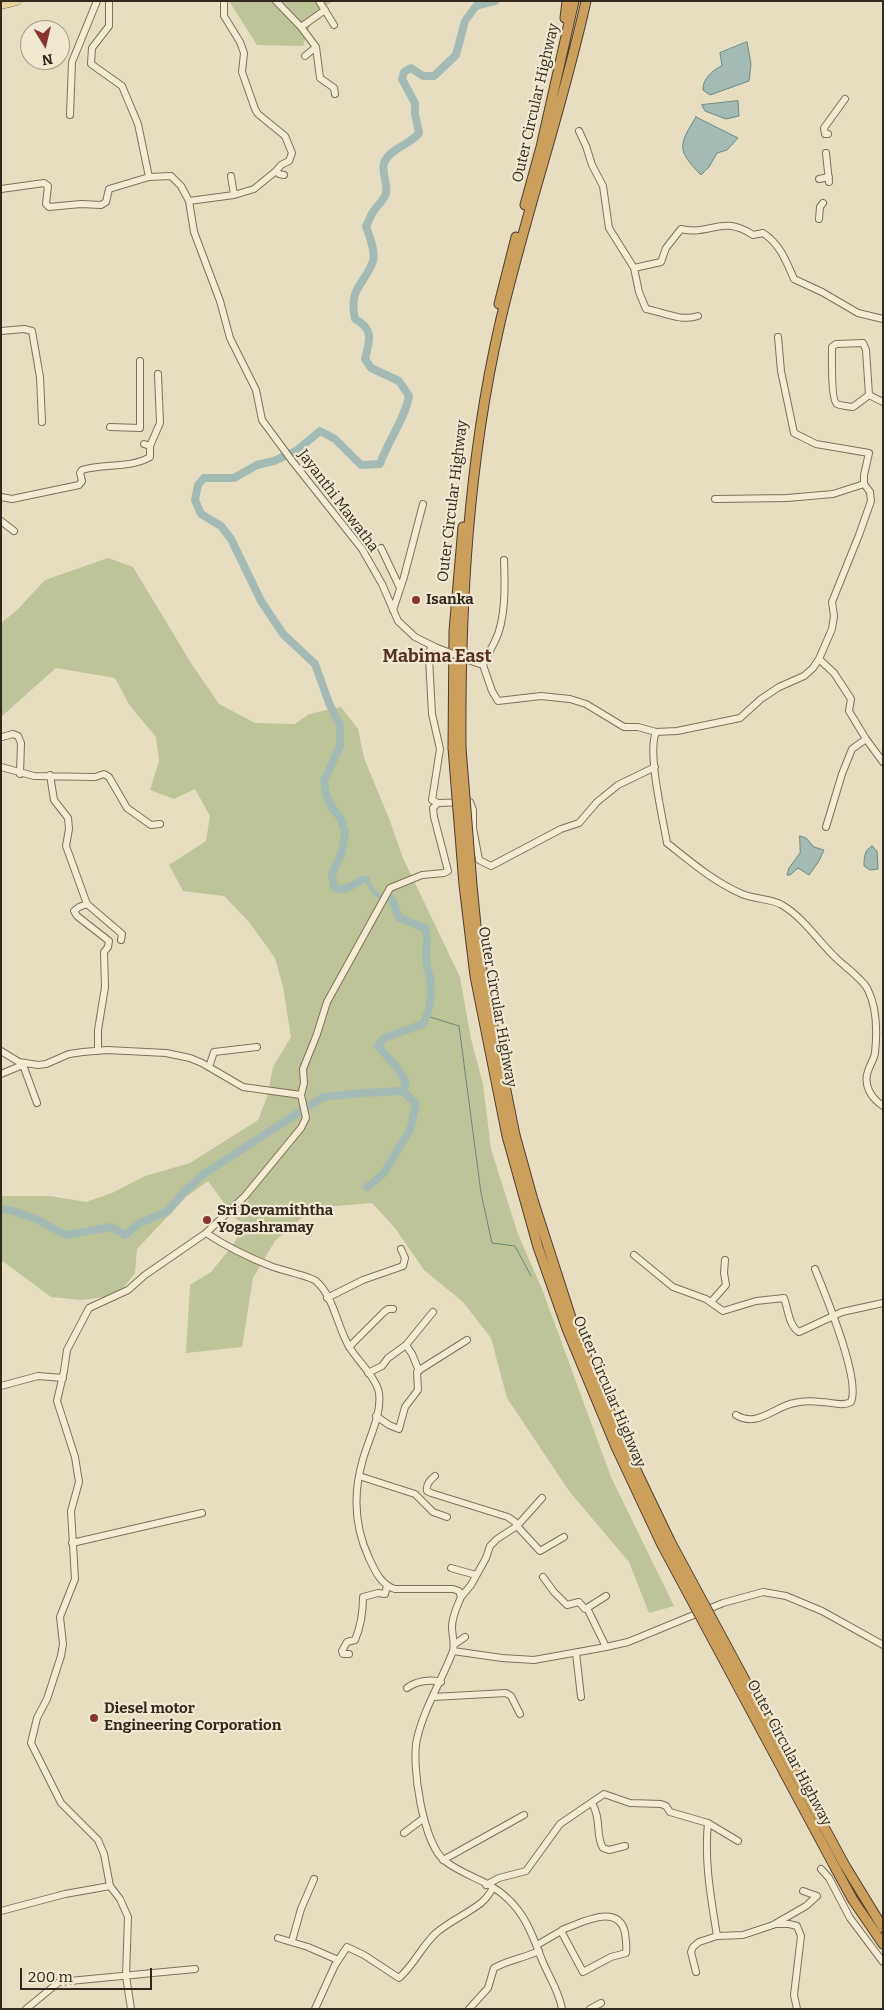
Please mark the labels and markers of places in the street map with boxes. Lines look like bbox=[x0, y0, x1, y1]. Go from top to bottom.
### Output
place label: Isanka bbox=[426, 591, 474, 609]
marker: Isanka bbox=[410, 594, 422, 606]
place label: Sri Devamiththa Yogashramay bbox=[217, 1202, 333, 1237]
marker: Sri Devamiththa Yogashramay bbox=[201, 1214, 213, 1226]
place label: Diesel motor Engineering Corporation bbox=[104, 1700, 281, 1735]
marker: Diesel motor Engineering Corporation bbox=[88, 1712, 100, 1724]

